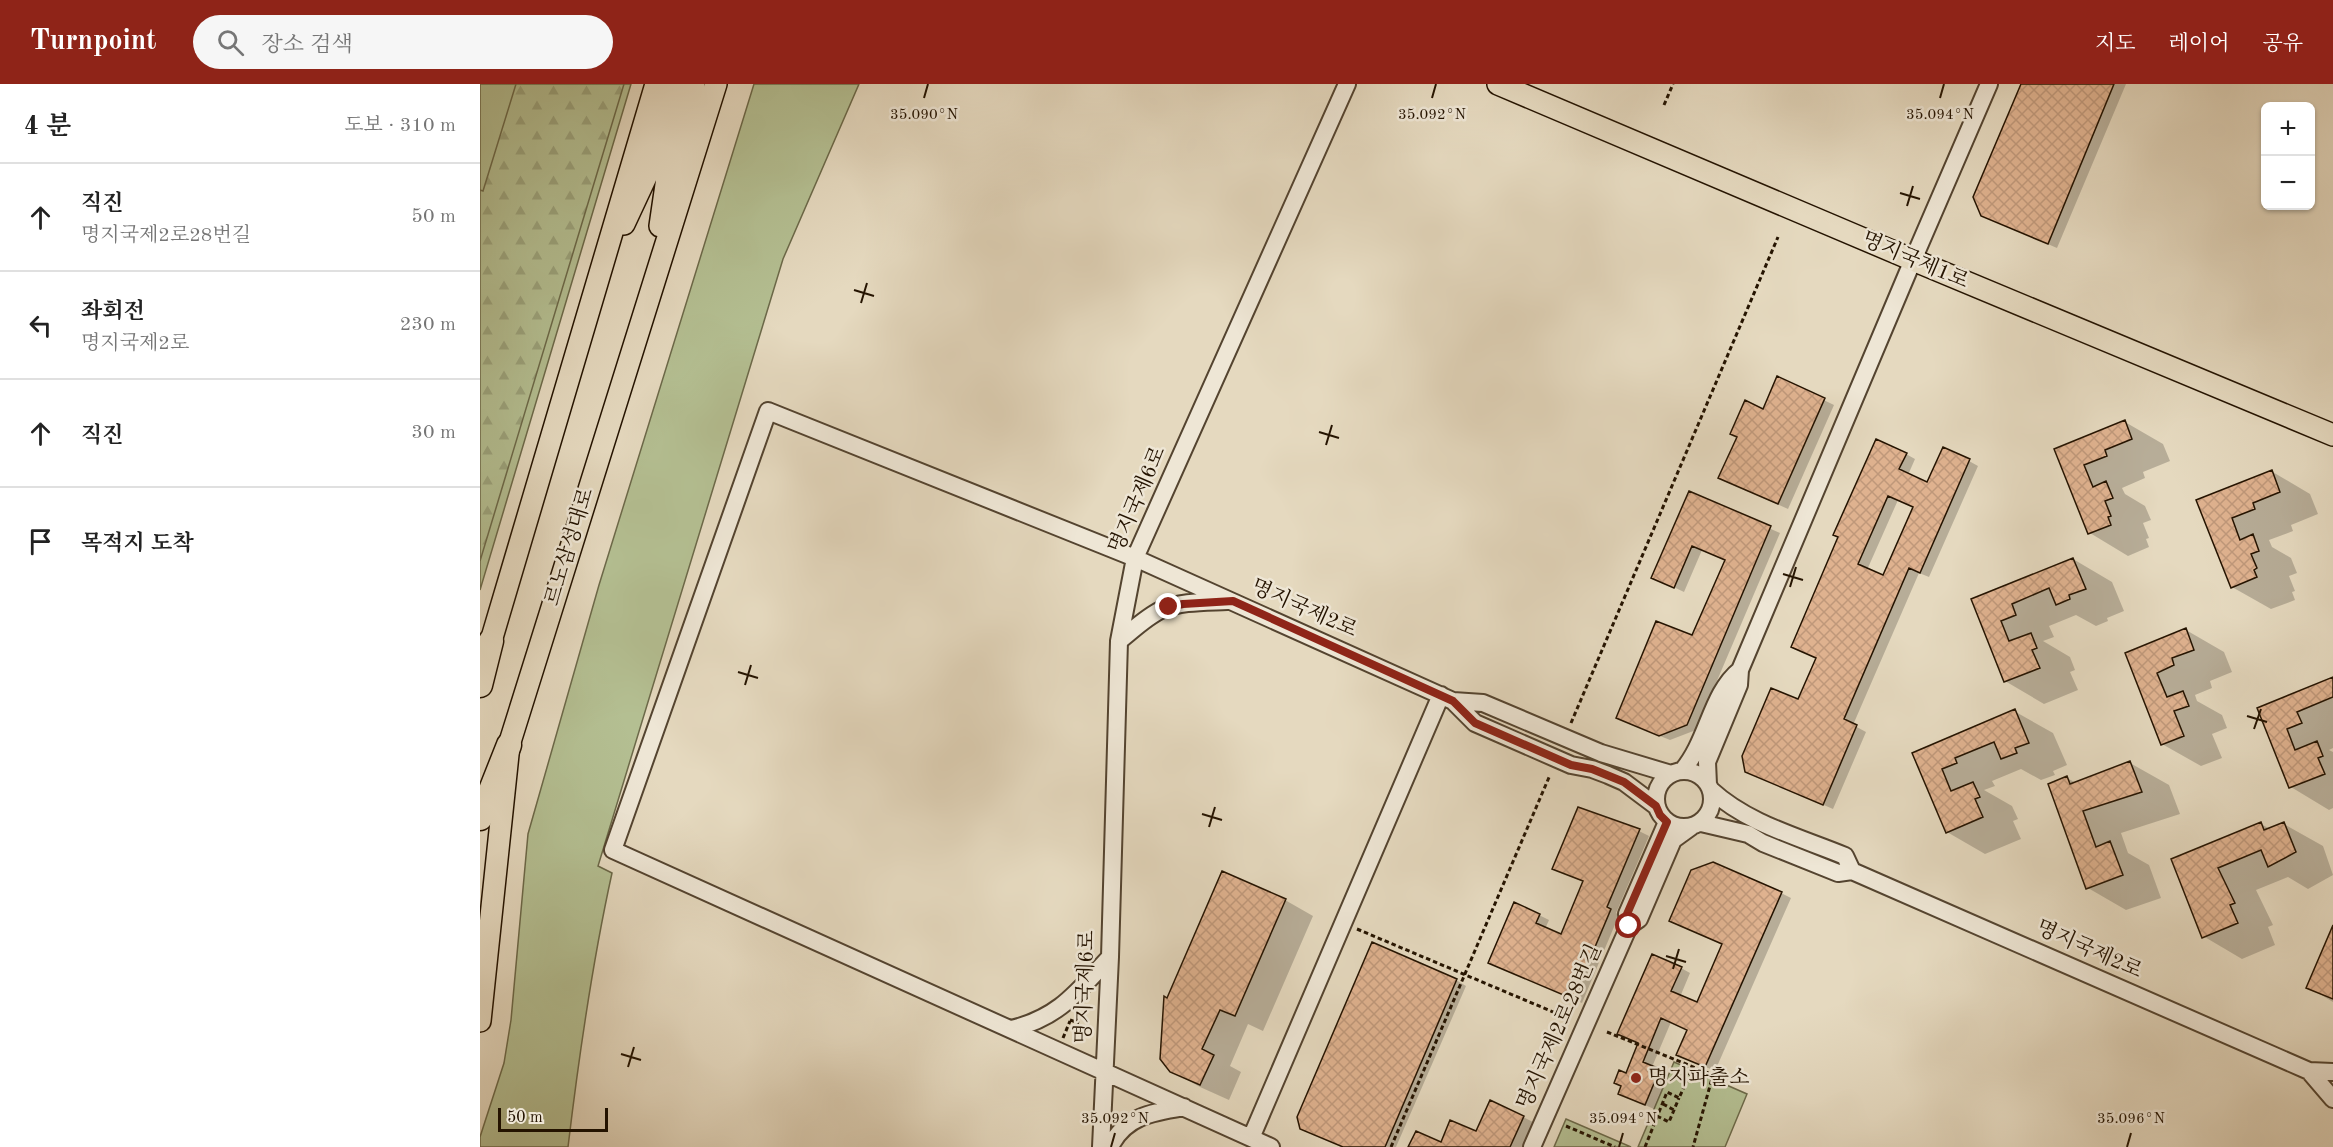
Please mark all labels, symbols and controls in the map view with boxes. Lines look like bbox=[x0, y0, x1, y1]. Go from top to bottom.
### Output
search box bbox=[193, 15, 613, 69]
icon: search bbox=[214, 26, 247, 59]
text: Turnpoint bbox=[30, 28, 157, 56]
text: 장소 검색 bbox=[262, 34, 353, 56]
text: 지도 bbox=[2095, 34, 2136, 55]
text: 레이어 bbox=[2169, 34, 2229, 55]
text: 공유 bbox=[2262, 34, 2303, 55]
map controls bbox=[2261, 102, 2315, 210]
button: + bbox=[2261, 102, 2315, 156]
text: 35.090°N bbox=[890, 108, 958, 123]
text: 35.092°N bbox=[1398, 108, 1466, 123]
text: 35.094°N bbox=[1906, 108, 1974, 123]
text: 4 분 bbox=[24, 114, 71, 140]
text: 도보 · 310 m bbox=[344, 116, 456, 136]
button: − bbox=[2261, 156, 2315, 210]
text: 직진 bbox=[81, 193, 124, 215]
icon: ahead bbox=[24, 201, 57, 234]
text: 50 m bbox=[411, 207, 456, 227]
text: 명지국제2로28번길 bbox=[81, 226, 251, 246]
street label: 명지국제1로 bbox=[1859, 227, 1972, 293]
text: 좌회전 bbox=[81, 301, 145, 323]
icon: left bbox=[24, 309, 57, 342]
text: 230 m bbox=[400, 315, 456, 335]
text: 명지국제2로 bbox=[81, 334, 189, 354]
icon: ahead bbox=[24, 417, 57, 450]
text: 30 m bbox=[411, 423, 456, 443]
text: 직진 bbox=[81, 425, 124, 447]
street label: 명지국제6로 bbox=[1104, 443, 1170, 556]
street label: 르노삼성대로 bbox=[540, 485, 598, 608]
icon: arrive bbox=[24, 525, 57, 558]
text: 목적지 도착 bbox=[81, 533, 193, 555]
street label: 명지국제2로 bbox=[1248, 574, 1361, 642]
route end bbox=[1155, 593, 1181, 619]
route start bbox=[1615, 912, 1641, 938]
street label: 명지국제2로 bbox=[2033, 915, 2146, 983]
street label: 명지국제6로 bbox=[1072, 930, 1098, 1044]
street label: 명지국제2로28번길 bbox=[1512, 940, 1606, 1113]
place label: 명지파출소 bbox=[1648, 1066, 1749, 1089]
marker: 명지파출소 bbox=[1629, 1071, 1643, 1085]
scale bar bbox=[498, 1105, 608, 1132]
text: 50 m bbox=[507, 1110, 543, 1126]
text: 35.092°N bbox=[1081, 1112, 1149, 1127]
text: 35.094°N bbox=[1589, 1112, 1657, 1127]
text: 35.096°N bbox=[2097, 1112, 2165, 1127]

